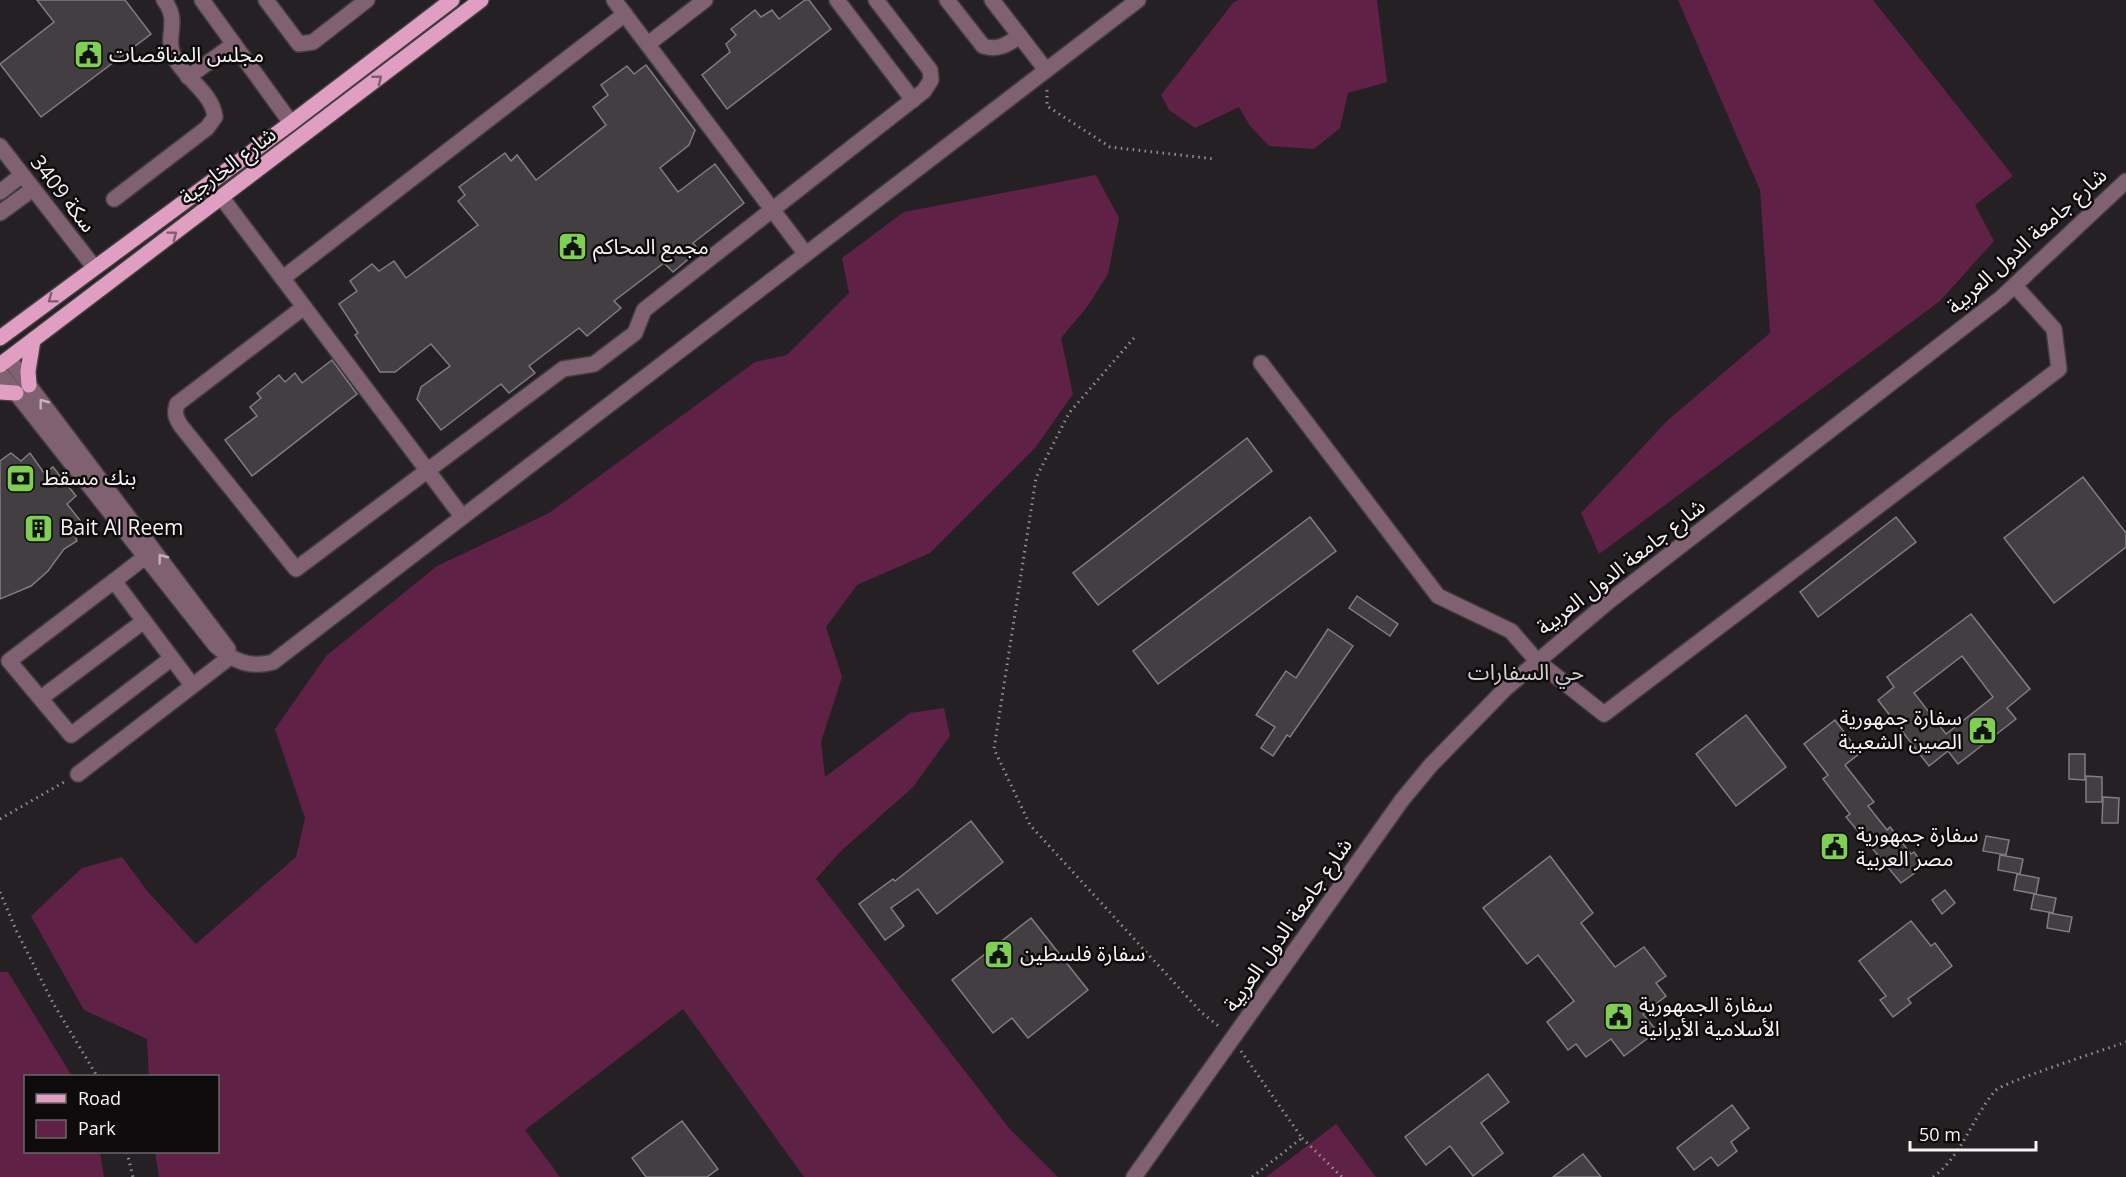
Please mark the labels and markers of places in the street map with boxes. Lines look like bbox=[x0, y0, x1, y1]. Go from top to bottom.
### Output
public building icon: مجلس المناقصات bbox=[72, 39, 104, 71]
place label: مجلس المناقصات bbox=[109, 40, 264, 68]
public building icon: مجمع المحاكم bbox=[556, 231, 588, 263]
place label: مجمع المحاكم bbox=[593, 232, 709, 262]
bank icon: بنك مسقط bbox=[5, 462, 37, 494]
place label: بنك مسقط bbox=[42, 463, 136, 491]
building icon: Bait Al Reem bbox=[23, 512, 55, 544]
place label: Bait Al Reem bbox=[60, 513, 184, 541]
place label: سفارة جمهورية الصين الشعبية bbox=[1839, 703, 1962, 755]
public building icon: سفارة جمهورية الصين الشعبية bbox=[1967, 714, 1999, 746]
place label: سفارة جمهورية مصر العربية bbox=[1856, 820, 1978, 872]
public building icon: سفارة جمهورية مصر العربية bbox=[1819, 831, 1851, 863]
public building icon: سفارة فلسطين bbox=[983, 938, 1015, 970]
place label: سفارة فلسطين bbox=[1020, 939, 1145, 967]
place label: سفارة الجمهورية الأسلامية الأيرانية bbox=[1639, 990, 1780, 1042]
public building icon: سفارة الجمهورية الأسلامية الأيرانية bbox=[1602, 1001, 1634, 1033]

